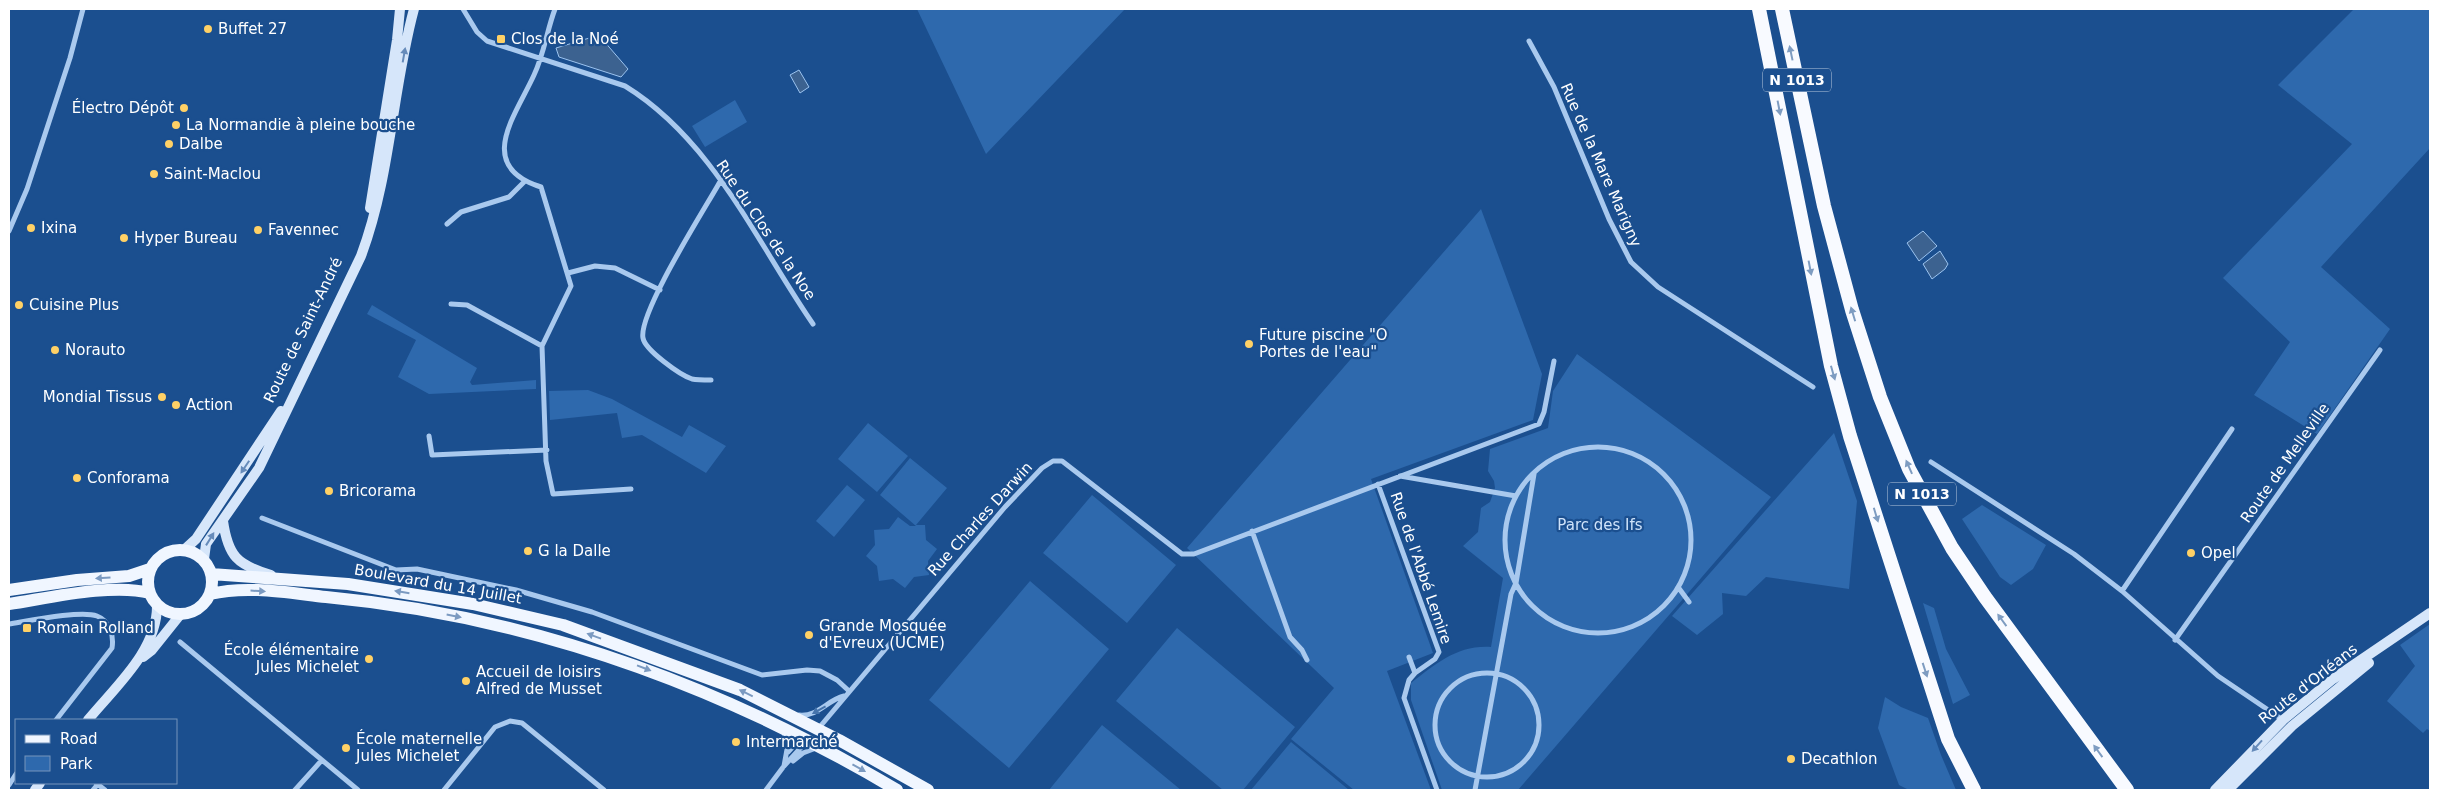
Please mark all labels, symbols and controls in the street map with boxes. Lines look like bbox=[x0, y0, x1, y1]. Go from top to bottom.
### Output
place label: Buffet 27 bbox=[218, 20, 287, 38]
marker: Buffet 27 bbox=[202, 23, 214, 35]
place label: Clos de la Noé bbox=[511, 30, 619, 48]
marker: Clos de la Noé bbox=[495, 33, 507, 45]
one-way arrow bbox=[1787, 45, 1795, 60]
one-way arrow bbox=[400, 47, 408, 63]
road number: N 1013 bbox=[1763, 68, 1831, 92]
street label: Rue de la Mare Marigny bbox=[1557, 80, 1645, 250]
place label: Électro Dépôt bbox=[72, 98, 174, 117]
one-way arrow bbox=[1776, 100, 1784, 116]
marker: Électro Dépôt bbox=[178, 102, 190, 114]
place label: La Normandie à pleine bouche bbox=[186, 116, 415, 134]
marker: La Normandie à pleine bouche bbox=[170, 119, 182, 131]
place label: Dalbe bbox=[179, 135, 223, 153]
marker: Dalbe bbox=[163, 138, 175, 150]
street label: Rue du Clos de la Noe bbox=[712, 157, 820, 303]
place label: Saint-Maclou bbox=[164, 165, 261, 183]
marker: Saint-Maclou bbox=[148, 168, 160, 180]
place label: Ixina bbox=[41, 219, 77, 237]
place label: Favennec bbox=[268, 221, 339, 239]
marker: Ixina bbox=[25, 222, 37, 234]
marker: Favennec bbox=[252, 224, 264, 236]
place label: Hyper Bureau bbox=[134, 229, 237, 247]
marker: Hyper Bureau bbox=[118, 232, 130, 244]
street label: Route de Saint-André bbox=[260, 254, 346, 406]
one-way arrow bbox=[1806, 260, 1814, 276]
place label: Cuisine Plus bbox=[29, 296, 119, 314]
marker: Cuisine Plus bbox=[13, 299, 25, 311]
one-way arrow bbox=[1849, 306, 1857, 321]
place label: Future piscine "O Portes de l'eau" bbox=[1259, 326, 1388, 361]
marker: Future piscine "O Portes de l'eau" bbox=[1243, 338, 1255, 350]
place label: Norauto bbox=[65, 341, 125, 359]
marker: Norauto bbox=[49, 344, 61, 356]
one-way arrow bbox=[1829, 366, 1837, 381]
place label: Mondial Tissus bbox=[43, 388, 152, 406]
marker: Mondial Tissus bbox=[156, 391, 168, 403]
place label: Action bbox=[186, 396, 233, 414]
marker: Action bbox=[170, 399, 182, 411]
street label: Route de Melleville bbox=[2237, 400, 2333, 526]
street label: Rue Charles Darwin bbox=[924, 458, 1036, 580]
one-way arrow bbox=[1904, 460, 1912, 474]
one-way arrow bbox=[240, 461, 250, 474]
place label: Conforama bbox=[87, 469, 170, 487]
marker: Conforama bbox=[71, 472, 83, 484]
place label: Bricorama bbox=[339, 482, 416, 500]
road number: N 1013 bbox=[1888, 482, 1956, 506]
marker: Bricorama bbox=[323, 485, 335, 497]
street label: Rue de l'Abbé Lemire bbox=[1387, 490, 1455, 646]
one-way arrow bbox=[1872, 508, 1880, 523]
park label: Parc des Ifs bbox=[1557, 516, 1643, 534]
one-way arrow bbox=[206, 532, 215, 545]
place label: G la Dalle bbox=[538, 542, 611, 560]
place label: Opel bbox=[2201, 544, 2236, 562]
marker: G la Dalle bbox=[522, 545, 534, 557]
marker: Opel bbox=[2185, 547, 2197, 559]
street label: Boulevard du 14 Juillet bbox=[353, 560, 523, 608]
one-way arrow bbox=[94, 575, 110, 583]
one-way arrow bbox=[251, 588, 267, 596]
one-way arrow bbox=[393, 588, 409, 596]
one-way arrow bbox=[447, 612, 463, 620]
one-way arrow bbox=[1997, 613, 2007, 627]
place label: Grande Mosquée d'Evreux (UCME) bbox=[819, 617, 946, 652]
place label: Romain Rolland bbox=[37, 619, 154, 637]
marker: Romain Rolland bbox=[21, 622, 33, 634]
marker: Grande Mosquée d'Evreux (UCME) bbox=[803, 629, 815, 641]
one-way arrow bbox=[586, 632, 601, 640]
place label: École élémentaire Jules Michelet bbox=[224, 640, 359, 676]
street label: Route d'Orléans bbox=[2255, 640, 2361, 728]
marker: École élémentaire Jules Michelet bbox=[363, 653, 375, 665]
place label: Accueil de loisirs Alfred de Musset bbox=[476, 663, 602, 698]
one-way arrow bbox=[1922, 663, 1929, 678]
one-way arrow bbox=[637, 664, 652, 672]
marker: Accueil de loisirs Alfred de Musset bbox=[460, 675, 472, 687]
one-way arrow bbox=[739, 689, 753, 697]
one-way arrow bbox=[812, 706, 825, 715]
legend bbox=[15, 719, 178, 784]
place label: École maternelle Jules Michelet bbox=[355, 729, 482, 765]
text: Road bbox=[60, 730, 98, 748]
place label: Intermarché bbox=[746, 733, 838, 751]
marker: Intermarché bbox=[730, 736, 742, 748]
one-way arrow bbox=[2251, 740, 2262, 753]
marker: École maternelle Jules Michelet bbox=[340, 742, 352, 754]
one-way arrow bbox=[2093, 745, 2104, 758]
place label: Decathlon bbox=[1801, 750, 1877, 768]
marker: Decathlon bbox=[1785, 753, 1797, 765]
text: Park bbox=[60, 755, 93, 773]
one-way arrow bbox=[851, 764, 866, 772]

